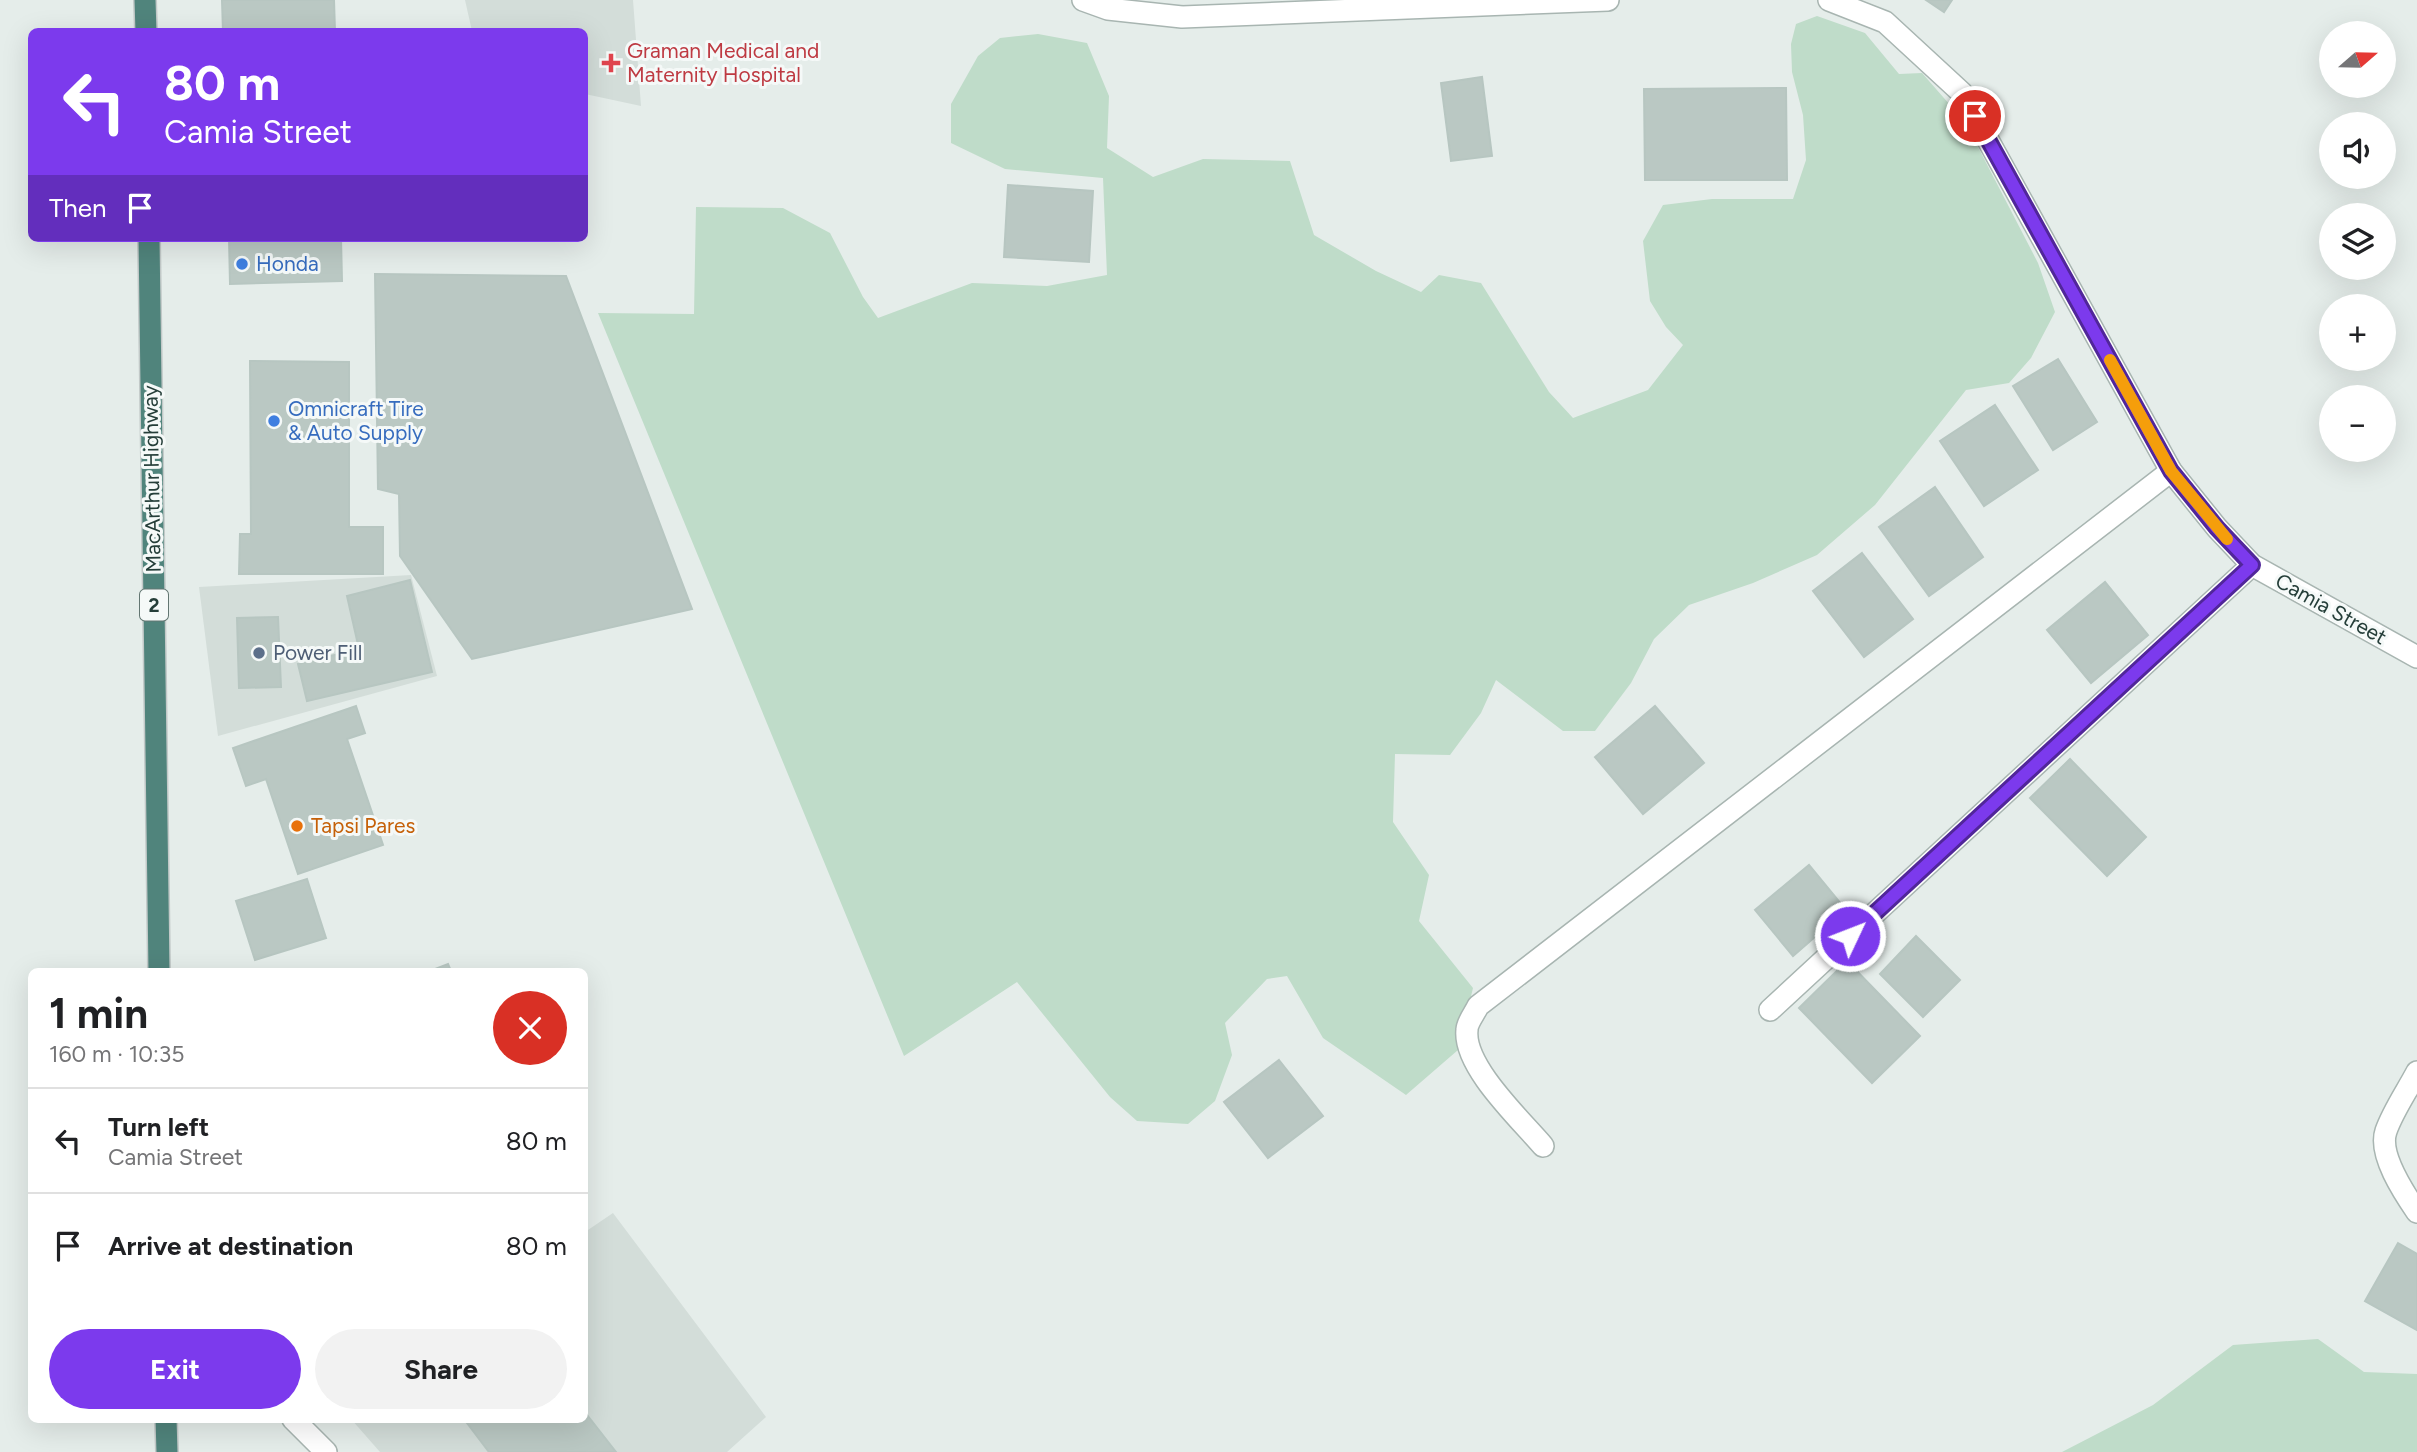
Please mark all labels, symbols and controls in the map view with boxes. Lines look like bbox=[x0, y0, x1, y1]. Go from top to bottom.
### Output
north arrow bbox=[2319, 21, 2396, 98]
map controls bbox=[2319, 21, 2396, 462]
place label: Graman Medical and Maternity Hospital bbox=[627, 38, 819, 87]
text: 80 m bbox=[164, 53, 280, 112]
marker: Graman Medical and Maternity Hospital bbox=[601, 53, 621, 73]
icon: left bbox=[49, 56, 140, 147]
pin bbox=[1945, 86, 2005, 146]
icon: arrive bbox=[1956, 97, 1994, 135]
button: sound bbox=[2319, 112, 2396, 189]
text: Camia Street bbox=[164, 113, 352, 151]
icon: arrive bbox=[121, 189, 159, 227]
text: Then bbox=[49, 192, 107, 224]
button: layers bbox=[2319, 203, 2396, 280]
place label: Honda bbox=[256, 251, 319, 276]
marker: Honda bbox=[234, 256, 250, 272]
button: + bbox=[2319, 294, 2396, 371]
street label: MacArthur Highway bbox=[137, 385, 166, 573]
button: − bbox=[2319, 385, 2396, 462]
place label: Omnicraft Tire & Auto Supply bbox=[288, 396, 424, 445]
marker: Omnicraft Tire & Auto Supply bbox=[266, 413, 282, 429]
street label: Camia Street bbox=[2271, 568, 2391, 649]
road number: 2 bbox=[140, 590, 168, 620]
place label: Power Fill bbox=[273, 640, 362, 665]
marker: Power Fill bbox=[251, 645, 267, 661]
place label: Tapsi Pares bbox=[311, 813, 415, 838]
marker: Tapsi Pares bbox=[289, 818, 305, 834]
position arrow bbox=[1813, 899, 1887, 973]
text: 1 min bbox=[49, 988, 148, 1039]
button: close bbox=[493, 991, 567, 1065]
text: 160 m · 10:35 bbox=[49, 1040, 185, 1068]
text: Turn left bbox=[108, 1111, 209, 1143]
icon: left bbox=[49, 1122, 87, 1160]
text: 80 m bbox=[506, 1125, 567, 1157]
text: Camia Street bbox=[108, 1143, 243, 1171]
icon: arrive bbox=[49, 1227, 87, 1265]
text: Arrive at destination bbox=[108, 1230, 353, 1262]
text: 80 m bbox=[506, 1230, 567, 1262]
button: Exit bbox=[49, 1329, 301, 1409]
button: Share bbox=[315, 1329, 567, 1409]

